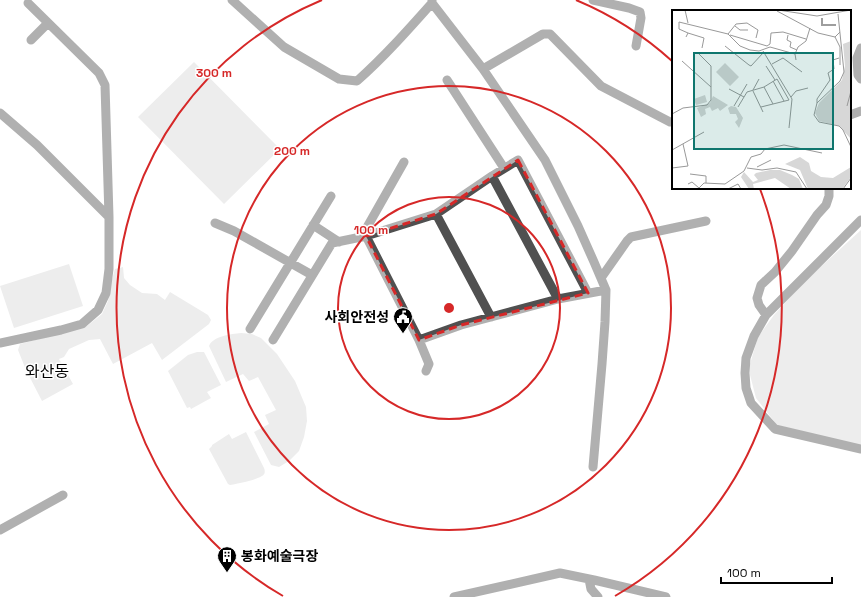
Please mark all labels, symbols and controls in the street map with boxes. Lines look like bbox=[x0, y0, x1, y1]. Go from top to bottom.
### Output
inset map bbox=[672, 10, 851, 189]
text: 300 m bbox=[196, 65, 232, 81]
text: 200 m bbox=[274, 143, 310, 159]
text: 100 m bbox=[354, 222, 388, 238]
centre of rings bbox=[442, 301, 456, 315]
public building icon: 사회안전성 bbox=[392, 306, 414, 334]
place label: 사회안전성 bbox=[325, 308, 389, 326]
district label: 와산동 bbox=[25, 361, 69, 382]
building icon: 봉화예술극장 bbox=[216, 545, 238, 573]
place label: 봉화예술극장 bbox=[241, 547, 318, 565]
scale bar bbox=[721, 559, 832, 585]
text: 100 m bbox=[727, 565, 761, 581]

